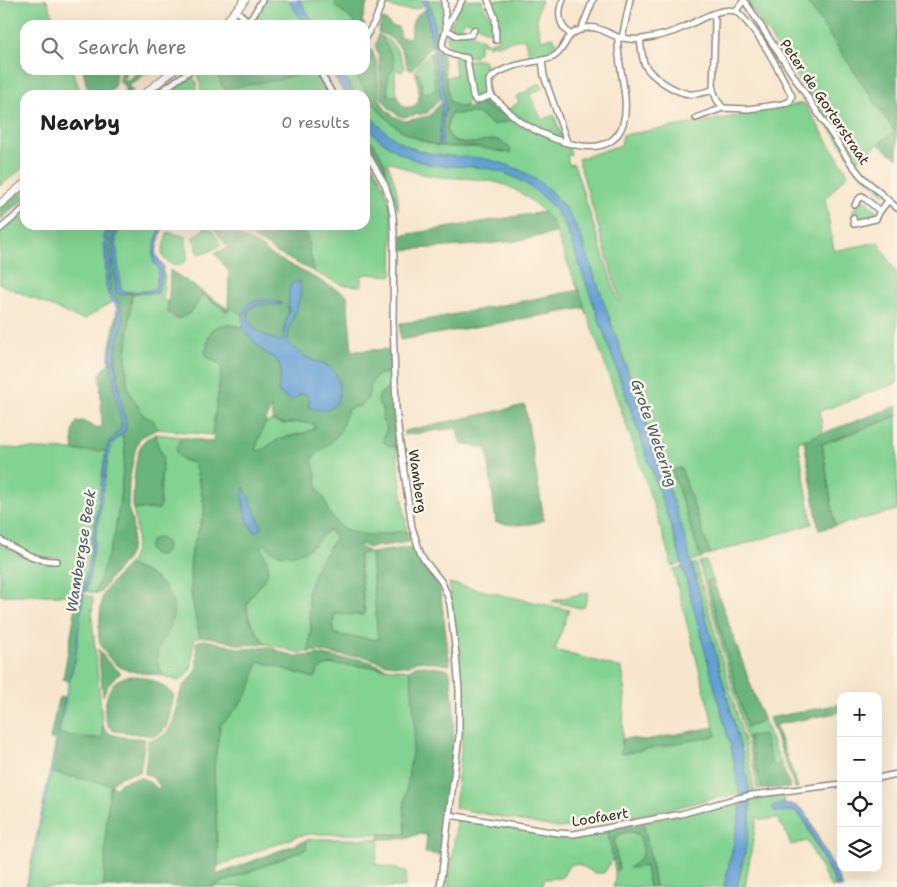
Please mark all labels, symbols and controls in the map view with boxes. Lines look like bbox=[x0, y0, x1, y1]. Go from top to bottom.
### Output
search box bbox=[20, 20, 370, 75]
icon: search bbox=[38, 34, 66, 62]
text: Search here bbox=[78, 35, 187, 60]
street label: Peter de Gorterstraat bbox=[776, 36, 874, 168]
text: Nearby bbox=[40, 109, 120, 137]
text: 0 results bbox=[281, 112, 350, 133]
water label: Grote Wetering bbox=[626, 376, 682, 490]
street label: Wamberg bbox=[405, 448, 431, 514]
water label: Wambergse Beek bbox=[61, 488, 101, 614]
map controls bbox=[837, 692, 882, 872]
button: + bbox=[837, 692, 882, 737]
button: − bbox=[837, 737, 882, 782]
button: locate bbox=[837, 782, 882, 827]
street label: Loofaert bbox=[570, 804, 630, 830]
button: layers bbox=[837, 827, 882, 872]

